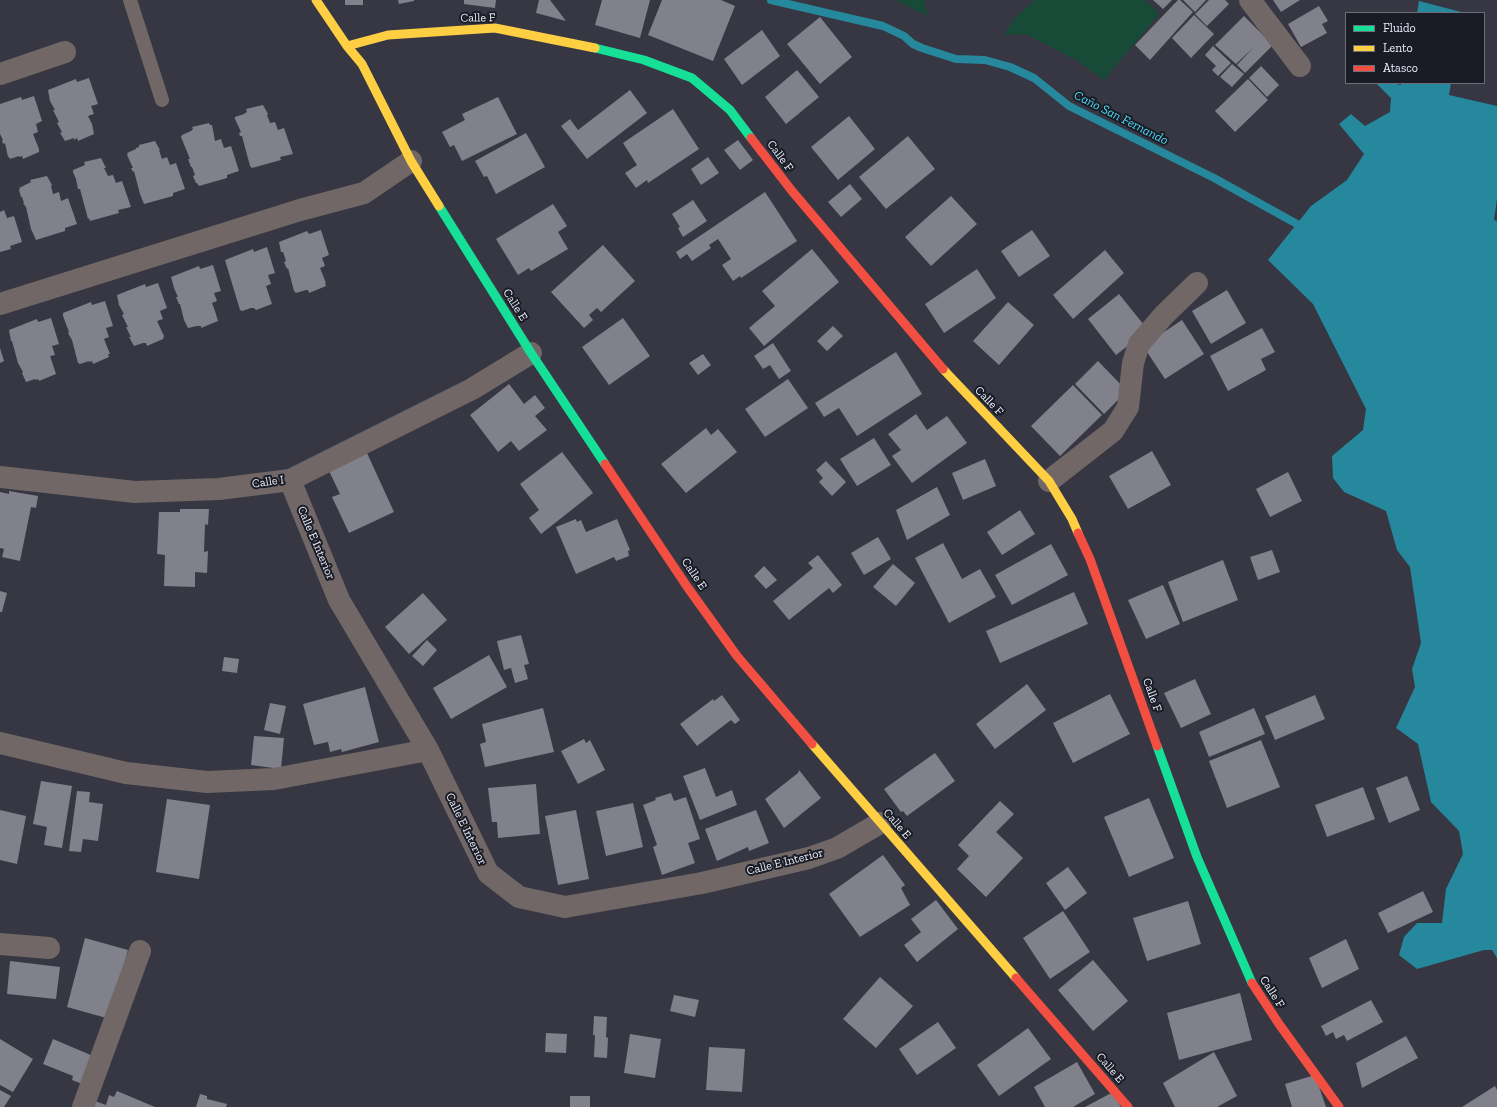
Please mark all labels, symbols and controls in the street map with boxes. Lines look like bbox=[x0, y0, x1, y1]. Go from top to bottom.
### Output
street label: Calle F bbox=[460, 10, 496, 26]
legend bbox=[1345, 12, 1485, 84]
text: Fluido bbox=[1383, 21, 1416, 35]
text: Lento bbox=[1383, 41, 1413, 55]
text: Atasco bbox=[1383, 61, 1418, 75]
water label: Caño San Fernando bbox=[1071, 88, 1171, 148]
street label: Calle F bbox=[764, 138, 796, 174]
street label: Calle E bbox=[500, 286, 530, 324]
street label: Calle F bbox=[972, 383, 1006, 419]
street label: Calle I bbox=[251, 473, 285, 491]
street label: Calle E Interior bbox=[294, 504, 338, 582]
street label: Calle E bbox=[678, 555, 710, 593]
street label: Calle F bbox=[1139, 676, 1165, 714]
street label: Calle E Interior bbox=[442, 791, 490, 867]
street label: Calle E bbox=[880, 806, 914, 842]
street label: Calle E Interior bbox=[745, 846, 825, 878]
street label: Calle F bbox=[1256, 973, 1288, 1011]
street label: Calle E bbox=[1093, 1050, 1127, 1086]

